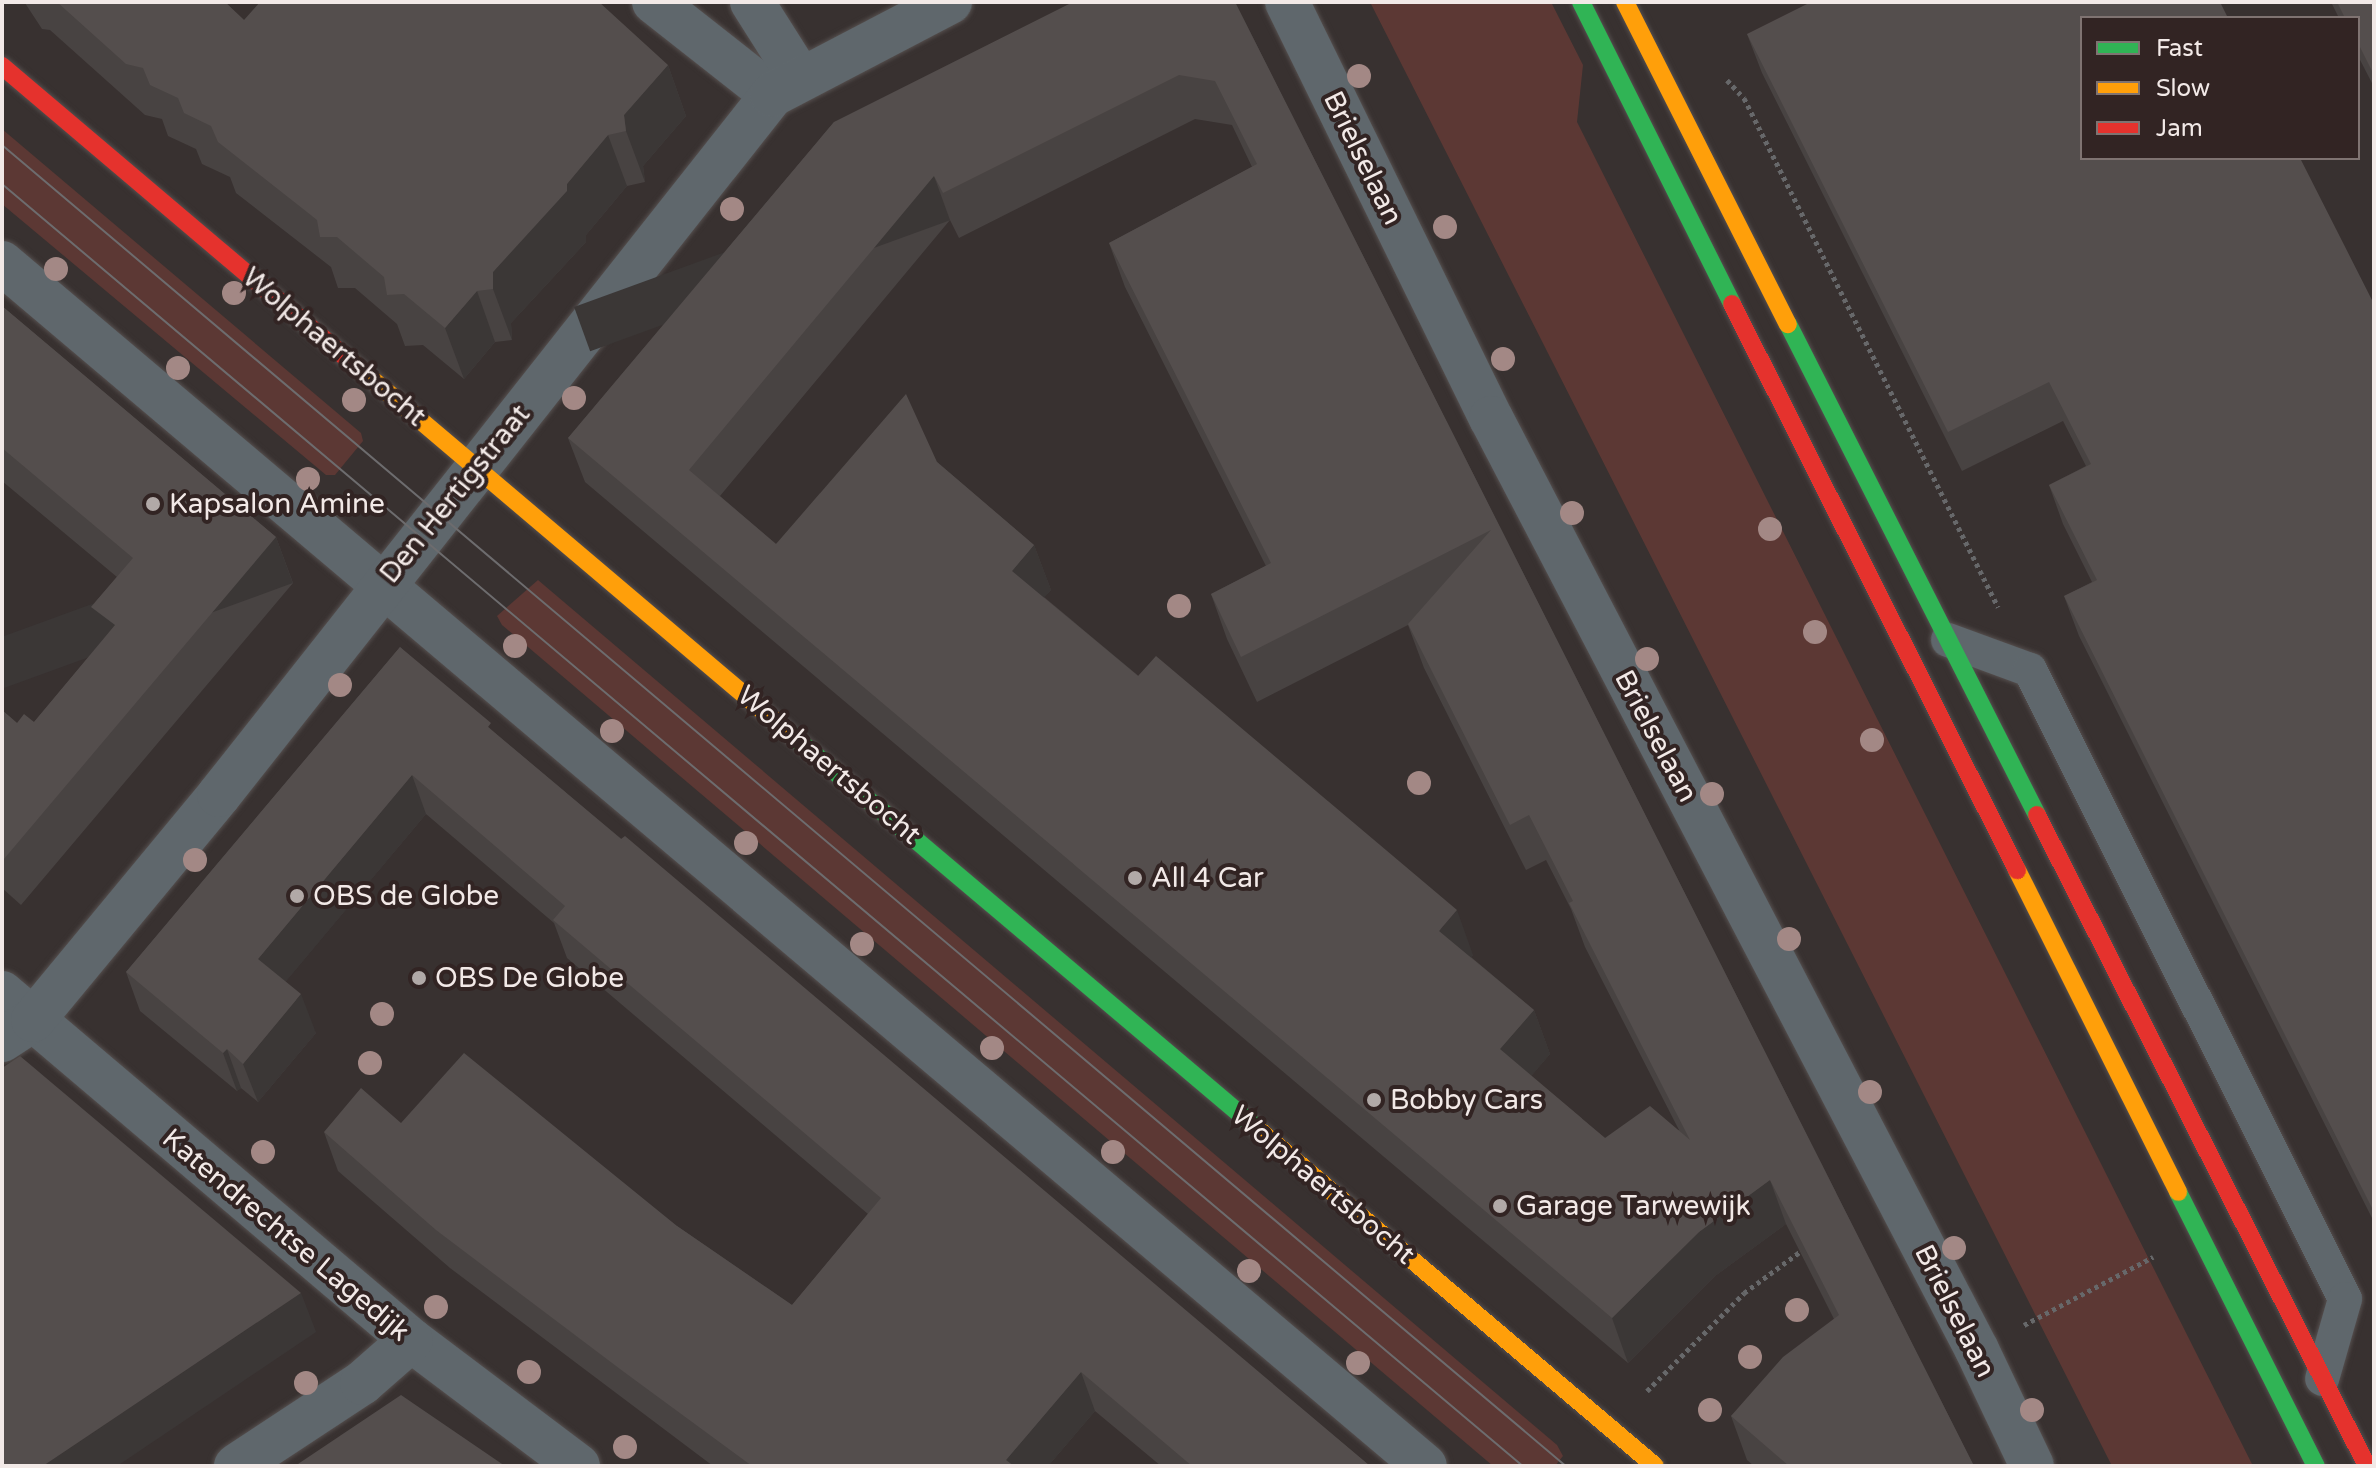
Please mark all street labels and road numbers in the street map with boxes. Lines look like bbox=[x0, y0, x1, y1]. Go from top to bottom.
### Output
street label: Brielselaan bbox=[1316, 86, 1410, 230]
street label: Wolphaertsbocht bbox=[235, 260, 433, 434]
street label: Den Hertigstraat bbox=[373, 398, 537, 590]
street label: Brielselaan bbox=[1607, 664, 1705, 808]
street label: Wolphaertsbocht bbox=[730, 678, 928, 852]
street label: Wolphaertsbocht bbox=[1224, 1098, 1422, 1272]
street label: Katendrechtse Lagedijk bbox=[155, 1122, 417, 1348]
street label: Brielselaan bbox=[1907, 1239, 2003, 1383]

